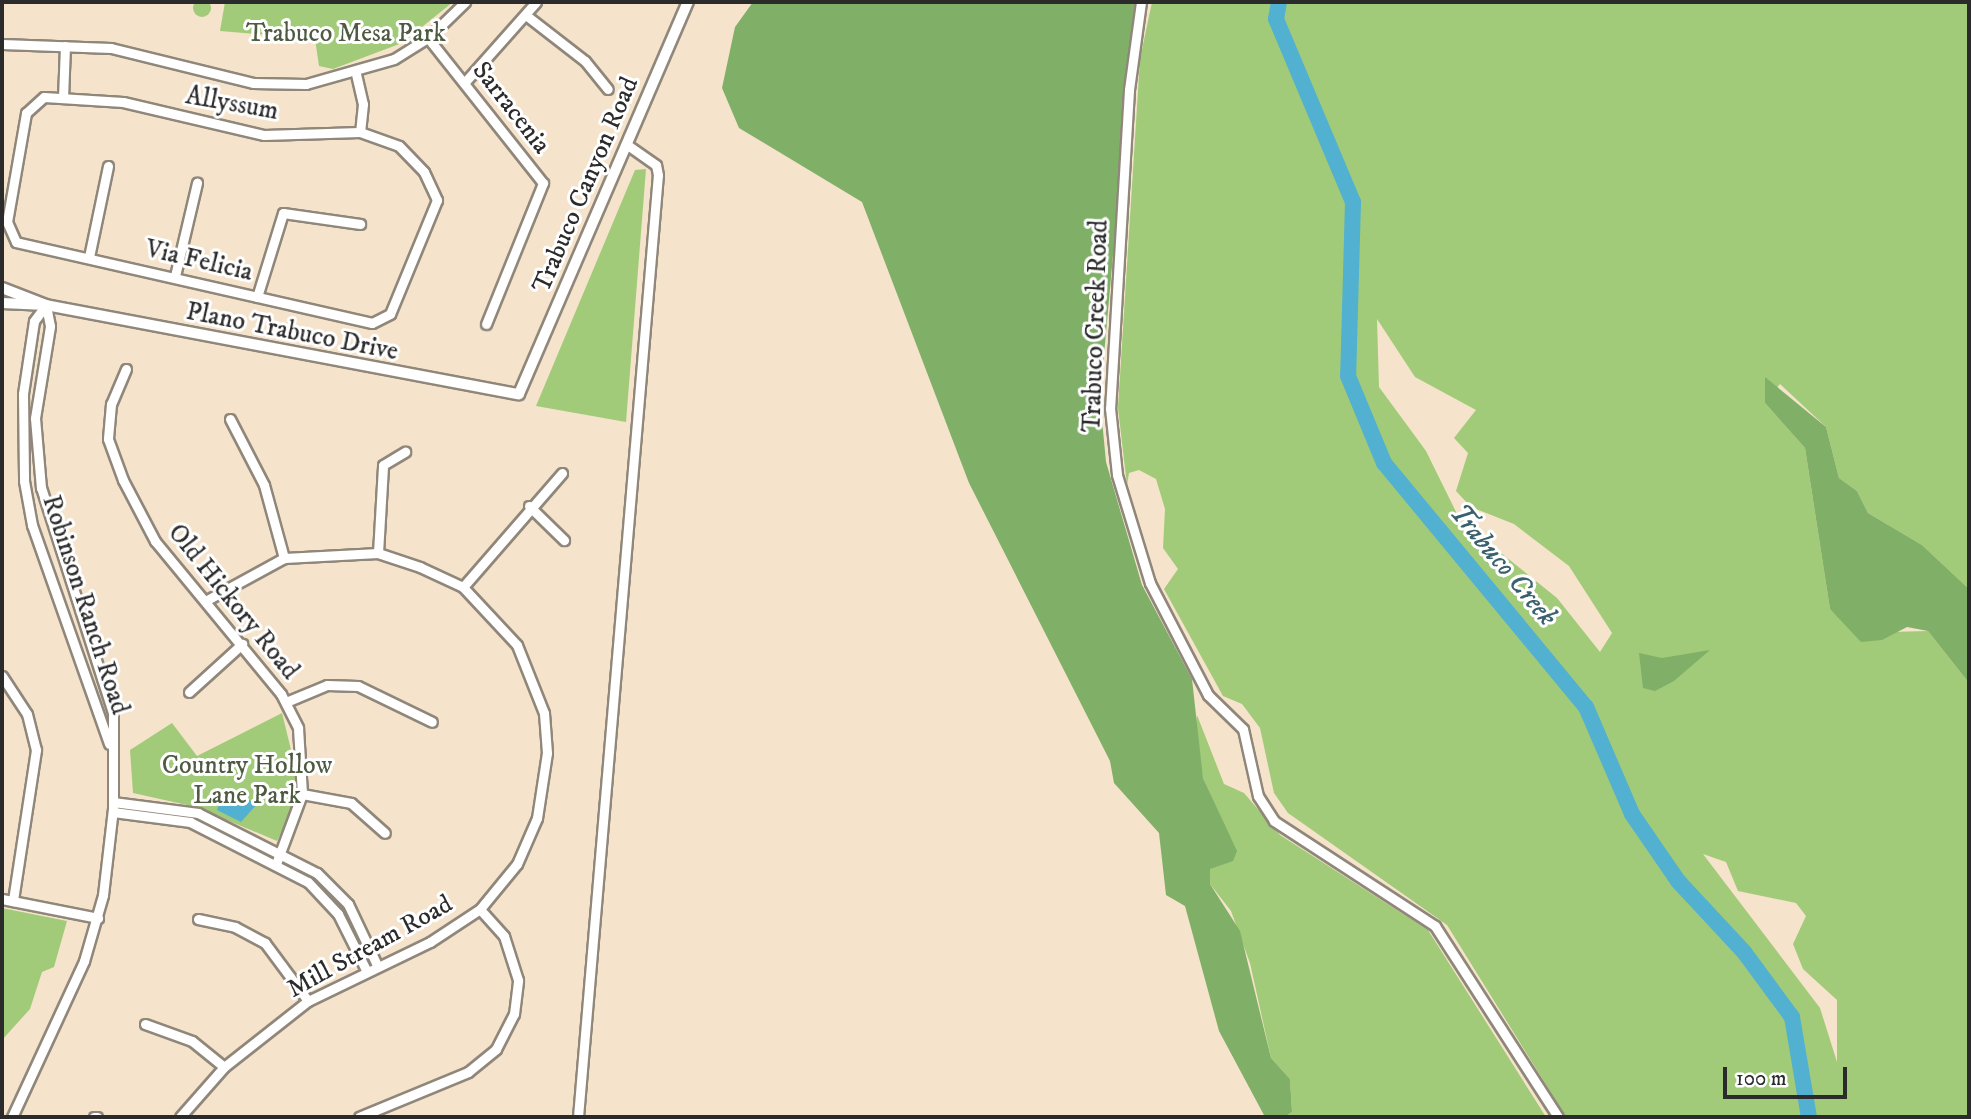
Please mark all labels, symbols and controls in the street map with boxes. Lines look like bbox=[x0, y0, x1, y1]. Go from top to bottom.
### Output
park label: Trabuco Mesa Park bbox=[246, 18, 446, 50]
street label: Sarracenia bbox=[465, 56, 557, 160]
street label: Trabuco Canyon Road bbox=[526, 72, 646, 298]
street label: Allyssum bbox=[183, 81, 281, 127]
street label: Trabuco Creek Road bbox=[1077, 219, 1115, 433]
street label: Via Felicia bbox=[142, 234, 256, 288]
street label: Plano Trabuco Drive bbox=[183, 296, 401, 368]
street label: Robinson Ranch Road bbox=[35, 491, 135, 719]
water label: Trabuco Creek bbox=[1442, 497, 1564, 633]
street label: Old Hickory Road bbox=[161, 518, 305, 686]
park label: Country Hollow Lane Park bbox=[162, 750, 332, 812]
street label: Mill Stream Road bbox=[282, 889, 458, 1005]
scale bar bbox=[1726, 1052, 1850, 1096]
text: 100 m bbox=[1736, 1066, 1787, 1092]

